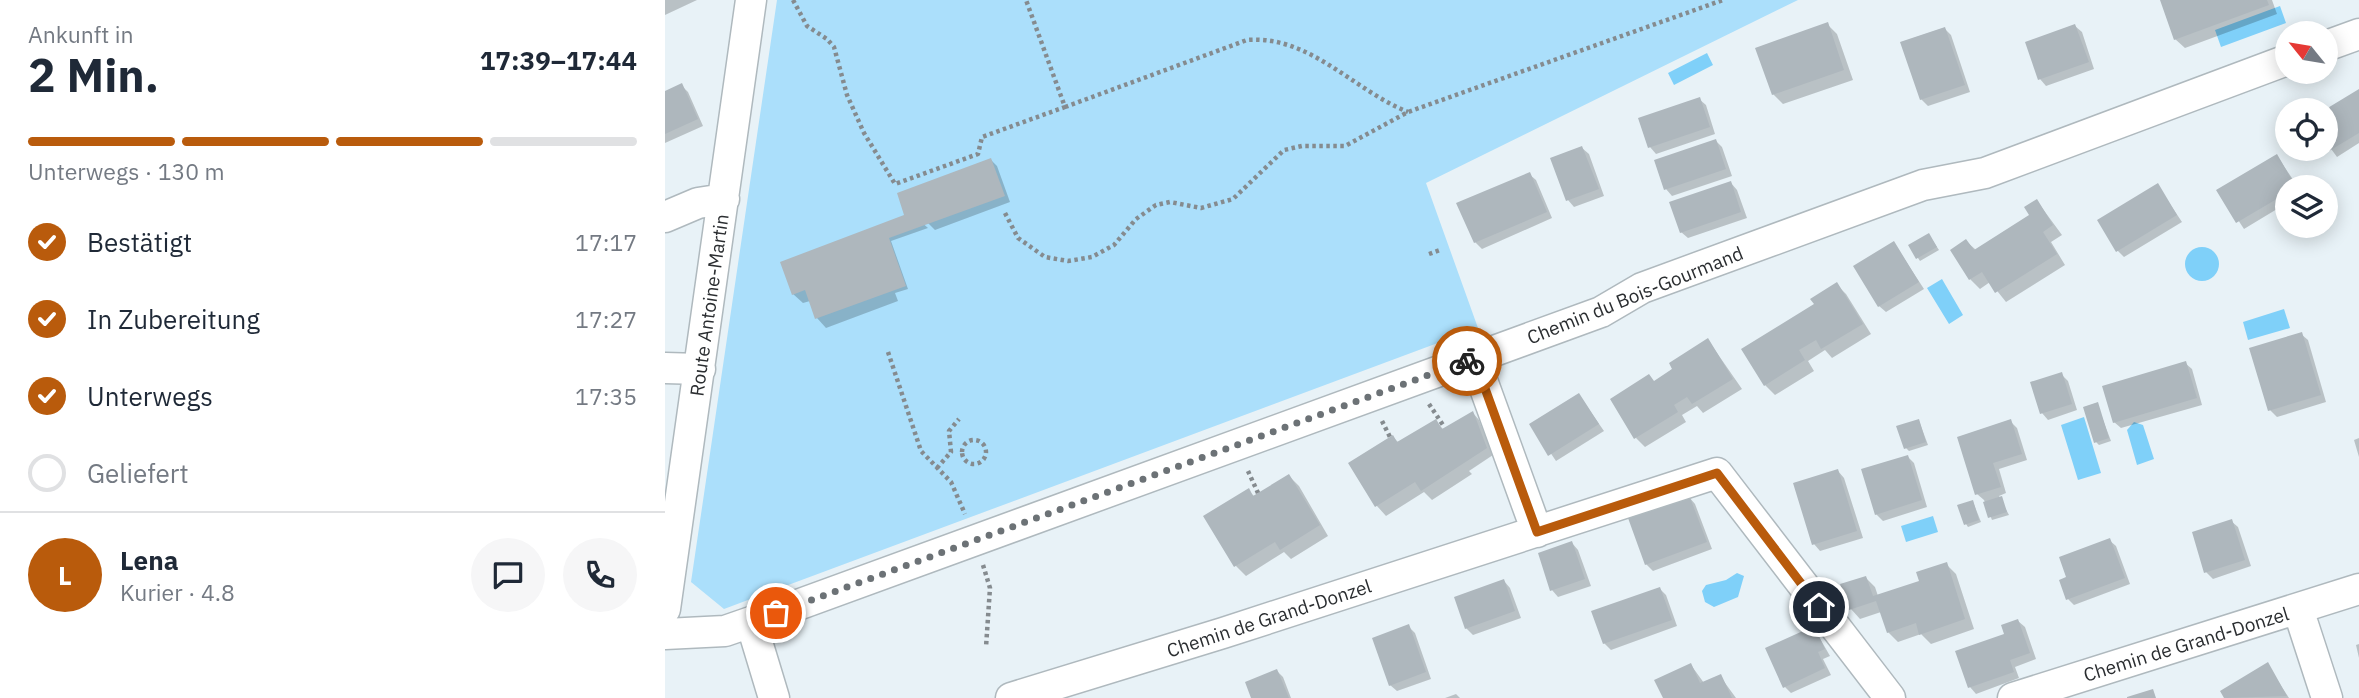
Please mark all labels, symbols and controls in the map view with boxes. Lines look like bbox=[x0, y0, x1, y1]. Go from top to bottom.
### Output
text: Ankunft in bbox=[28, 19, 134, 49]
north arrow bbox=[2275, 21, 2338, 84]
map controls bbox=[2275, 21, 2338, 238]
text: 17:39–17:44 bbox=[480, 43, 637, 77]
text: 2 Min. bbox=[28, 45, 159, 105]
button: locate bbox=[2275, 98, 2338, 161]
text: Unterwegs · 130 m bbox=[28, 156, 225, 186]
button: layers bbox=[2275, 175, 2338, 238]
street label: Route Antoine-Martin bbox=[684, 212, 734, 398]
icon: check bbox=[28, 223, 66, 261]
text: Bestätigt bbox=[87, 225, 192, 259]
text: 17:17 bbox=[575, 227, 637, 257]
street label: Chemin du Bois-Gourmand bbox=[1523, 241, 1747, 349]
icon: check bbox=[28, 300, 66, 338]
text: In Zubereitung bbox=[87, 302, 260, 336]
text: 17:27 bbox=[575, 304, 637, 334]
courier bbox=[1432, 326, 1502, 396]
icon: bike bbox=[1448, 342, 1486, 380]
icon: check bbox=[28, 377, 66, 415]
text: Unterwegs bbox=[87, 379, 213, 413]
text: 17:35 bbox=[575, 381, 637, 411]
text: Geliefert bbox=[87, 456, 189, 490]
button: chat bbox=[471, 538, 545, 612]
button: phone bbox=[563, 538, 637, 612]
text: Lena bbox=[120, 543, 178, 577]
text: L bbox=[58, 558, 72, 592]
street label: Chemin de Grand-Donzel bbox=[1164, 574, 1374, 662]
text: Kurier · 4.8 bbox=[120, 577, 235, 607]
pin bbox=[1789, 577, 1849, 637]
pin bbox=[746, 583, 806, 643]
icon: home bbox=[1800, 588, 1838, 626]
icon: bag bbox=[757, 594, 795, 632]
street label: Chemin de Grand-Donzel bbox=[2080, 601, 2292, 687]

